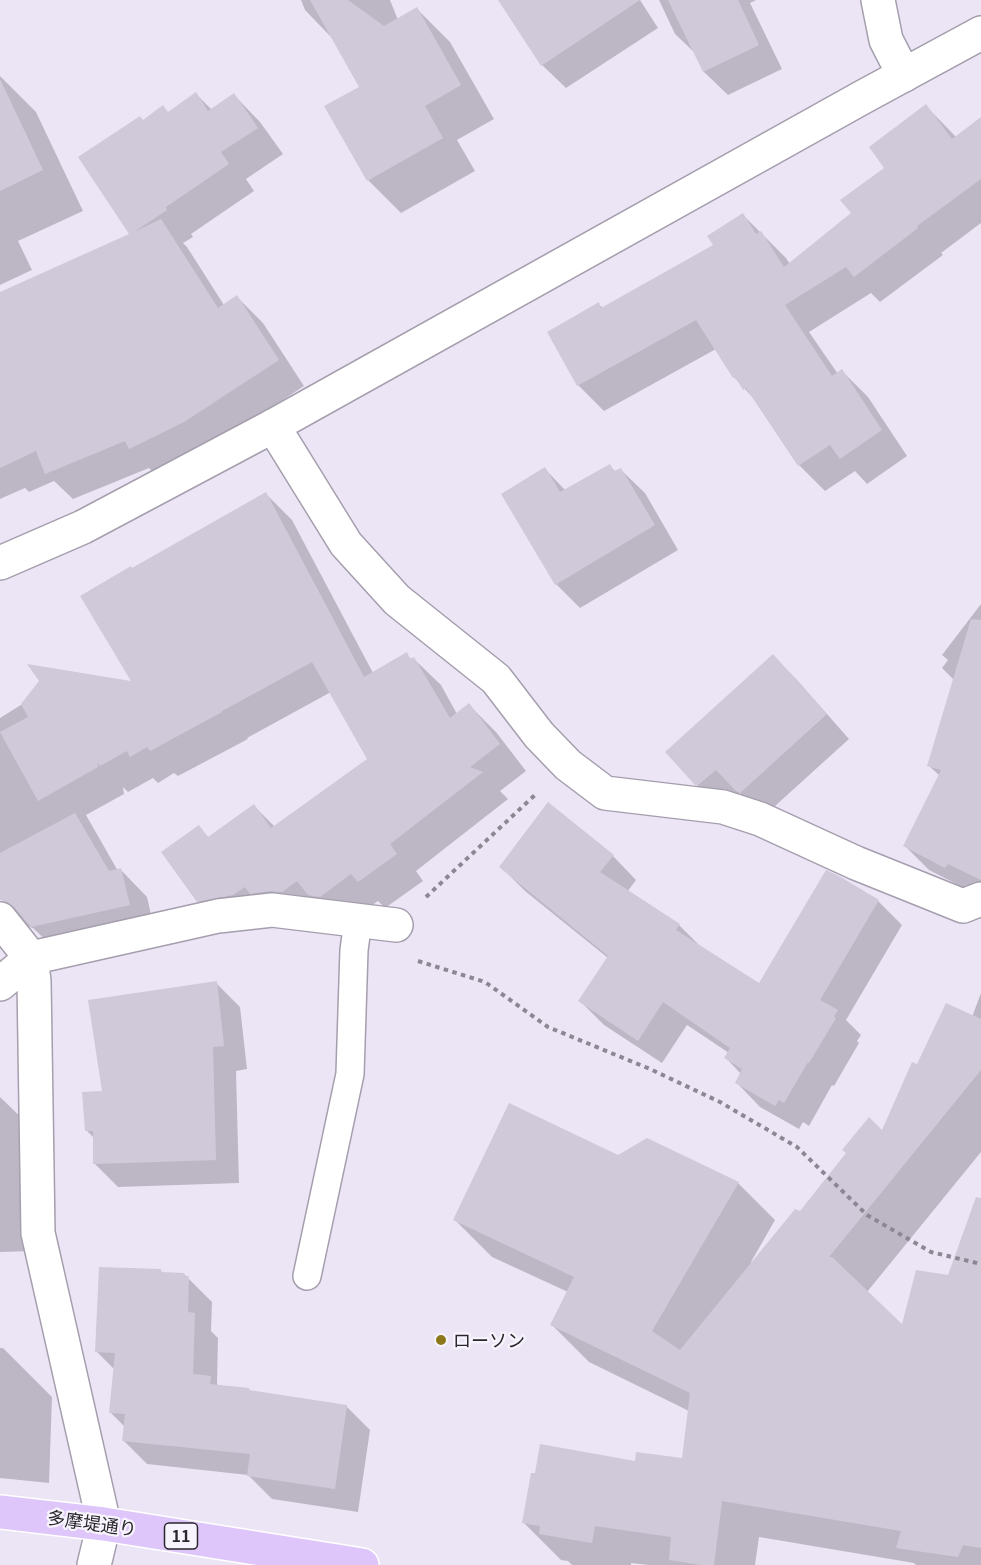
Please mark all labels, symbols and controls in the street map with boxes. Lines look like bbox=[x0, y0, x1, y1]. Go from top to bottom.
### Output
place label: ローソン bbox=[453, 1329, 525, 1351]
marker: ローソン bbox=[434, 1333, 448, 1347]
street label: 多摩堤通り bbox=[46, 1506, 138, 1540]
road number: 11 bbox=[164, 1523, 198, 1549]

